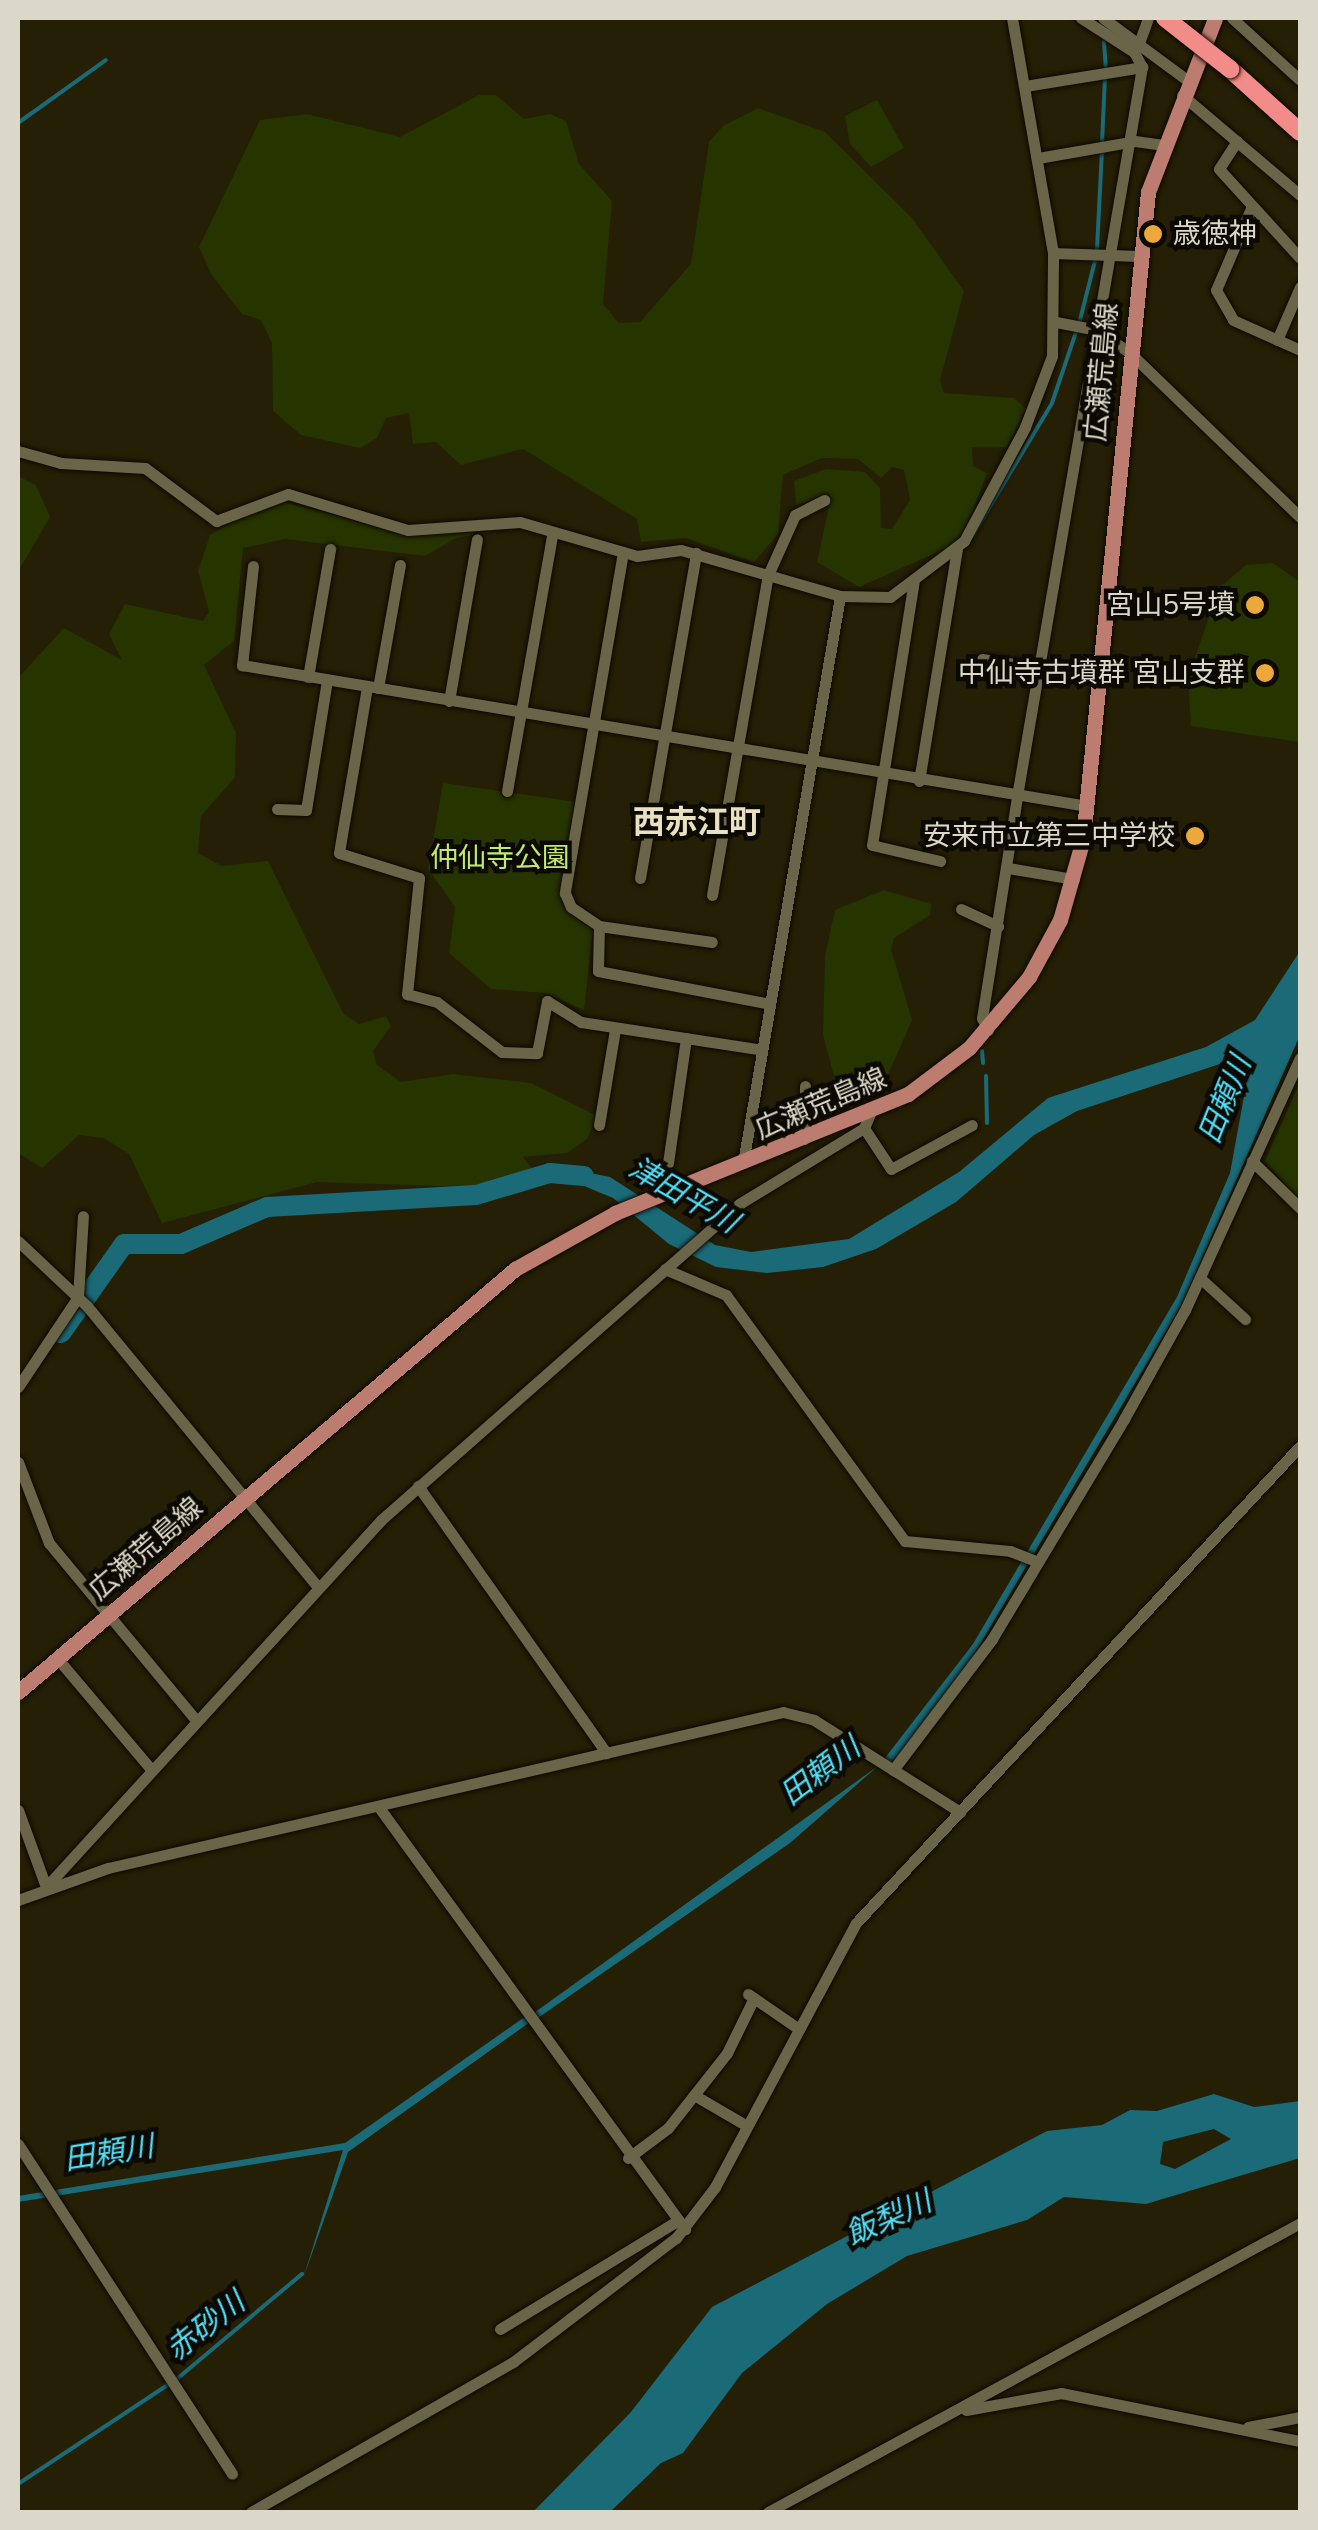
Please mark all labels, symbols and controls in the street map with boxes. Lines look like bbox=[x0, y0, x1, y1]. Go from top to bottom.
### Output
place label: 歳徳神 bbox=[1173, 217, 1257, 251]
marker: 歳徳神 bbox=[1142, 223, 1164, 245]
street label: 広瀬荒島線 bbox=[1079, 301, 1125, 443]
place label: 宮山5号墳 bbox=[1106, 588, 1235, 622]
marker: 宮山5号墳 bbox=[1244, 594, 1266, 616]
place label: 中仙寺古墳群 宮山支群 bbox=[958, 656, 1245, 690]
marker: 中仙寺古墳群 宮山支群 bbox=[1254, 662, 1276, 684]
district label: 西赤江町 bbox=[633, 804, 761, 842]
place label: 安来市立第三中学校 bbox=[923, 819, 1175, 853]
marker: 安来市立第三中学校 bbox=[1184, 825, 1206, 847]
park label: 仲仙寺公園 bbox=[430, 841, 570, 875]
water label: 田頼川 bbox=[1192, 1052, 1260, 1148]
street label: 広瀬荒島線 bbox=[750, 1061, 892, 1147]
water label: 津田平川 bbox=[622, 1150, 744, 1242]
street label: 広瀬荒島線 bbox=[82, 1490, 210, 1608]
water label: 田頼川 bbox=[774, 1731, 868, 1813]
water label: 田頼川 bbox=[62, 2129, 156, 2179]
water label: 飯梨川 bbox=[841, 2184, 937, 2254]
water label: 赤砂川 bbox=[159, 2285, 253, 2369]

